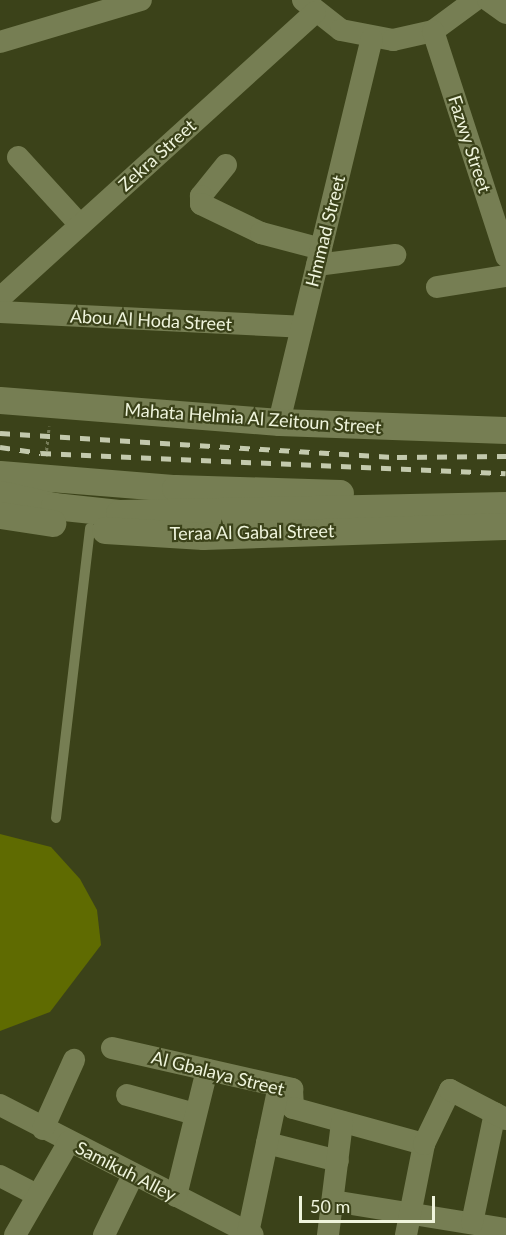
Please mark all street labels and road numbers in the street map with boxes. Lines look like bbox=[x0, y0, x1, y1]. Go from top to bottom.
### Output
street label: Fazwy Street bbox=[444, 92, 496, 196]
street label: Zekra Street bbox=[114, 115, 200, 195]
street label: Hmmad Street bbox=[301, 173, 349, 289]
street label: Abou Al Hoda Street bbox=[69, 305, 233, 335]
street label: Mahata Helmia Al Zeitoun Street bbox=[124, 398, 382, 438]
street label: Teraa Al Gabal Street bbox=[169, 520, 335, 544]
street label: Al Gbalaya Street bbox=[149, 1046, 287, 1100]
street label: Samikuh Alley bbox=[72, 1136, 180, 1206]

